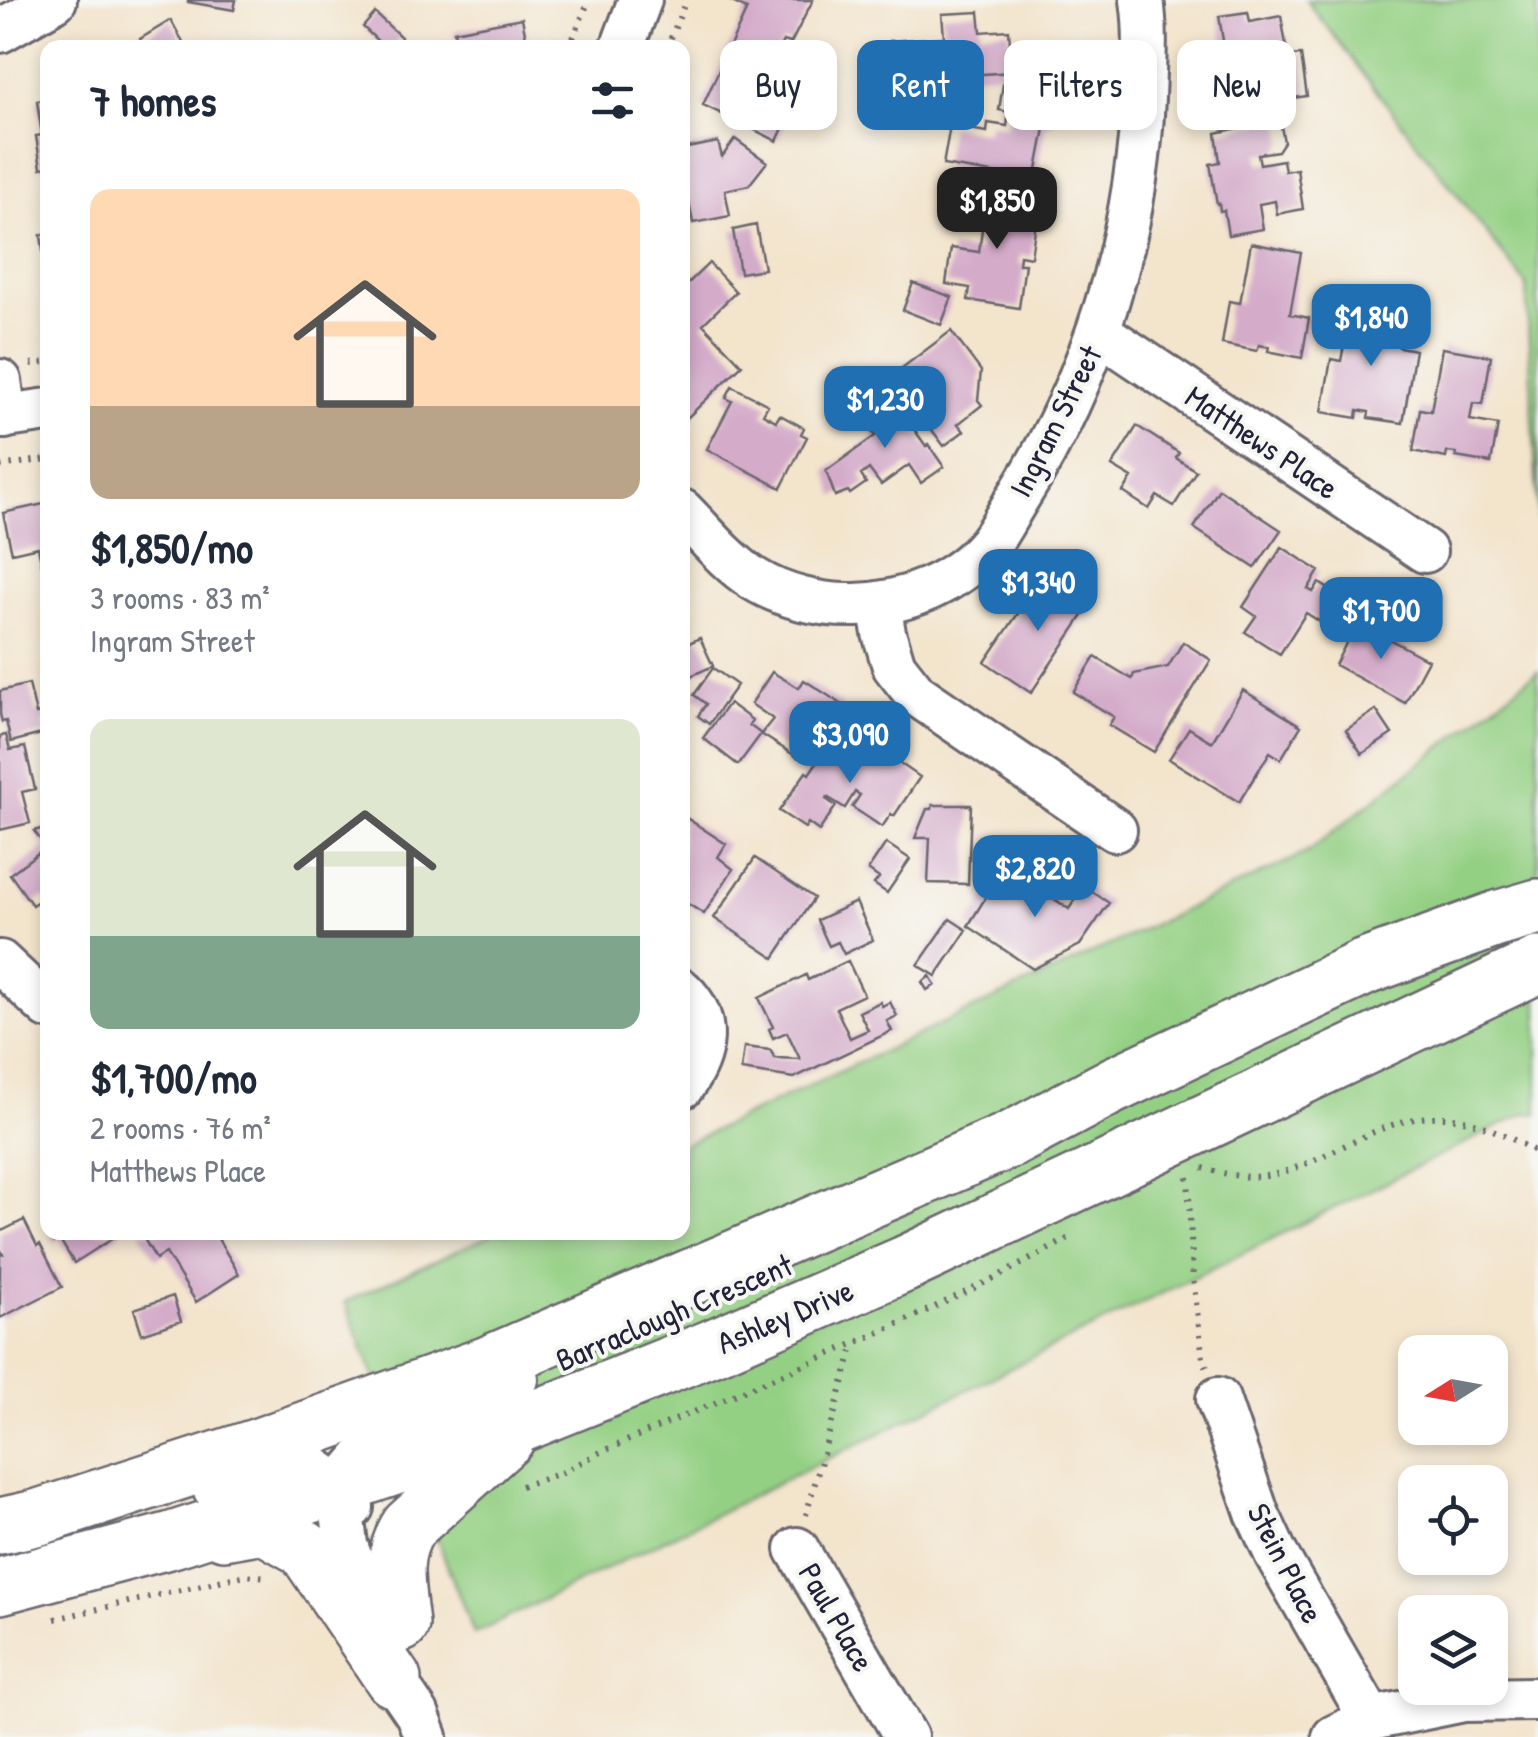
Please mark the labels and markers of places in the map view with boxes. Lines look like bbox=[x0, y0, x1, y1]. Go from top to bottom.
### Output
pin: $1,850 bbox=[916, 167, 1078, 252]
pin: $1,840 bbox=[1290, 284, 1452, 369]
pin: $1,230 bbox=[804, 366, 966, 451]
pin: $1,340 bbox=[957, 549, 1119, 634]
pin: $1,700 bbox=[1300, 577, 1462, 662]
pin: $3,090 bbox=[769, 701, 931, 786]
pin: $2,820 bbox=[954, 835, 1116, 920]

